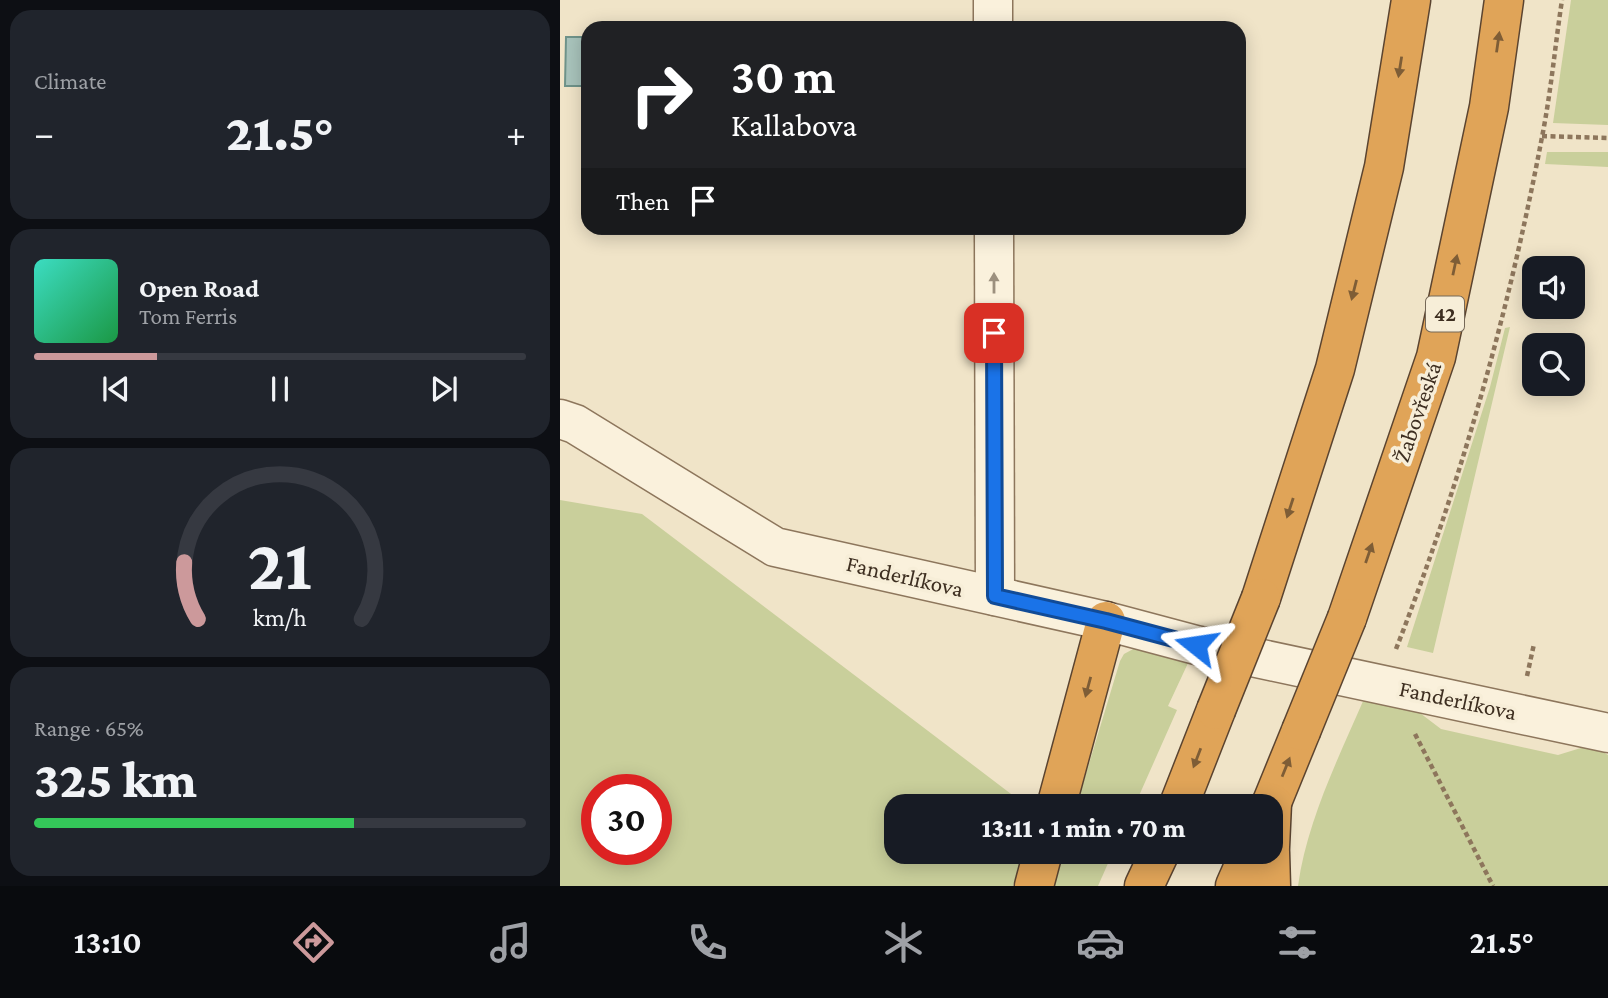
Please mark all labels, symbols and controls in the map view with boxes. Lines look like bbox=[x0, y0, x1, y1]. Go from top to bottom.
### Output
one-way arrow bbox=[1493, 31, 1504, 53]
icon: right bbox=[616, 49, 707, 140]
text: 30 m bbox=[731, 49, 836, 104]
one-way arrow bbox=[1394, 56, 1405, 78]
text: Climate bbox=[34, 68, 106, 94]
text: 21.5° bbox=[226, 103, 334, 161]
text: Kallabova bbox=[731, 107, 857, 143]
text: − bbox=[34, 112, 54, 154]
text: + bbox=[506, 112, 526, 154]
icon: arrive bbox=[684, 182, 722, 220]
text: Then bbox=[616, 187, 670, 216]
one-way arrow bbox=[1450, 254, 1461, 276]
map controls bbox=[1522, 256, 1585, 396]
button: sound bbox=[1522, 256, 1585, 319]
one-way arrow bbox=[988, 272, 1000, 294]
text: Open Road bbox=[139, 274, 259, 303]
one-way arrow bbox=[1348, 279, 1359, 301]
road number: 42 bbox=[1426, 296, 1464, 332]
text: Tom Ferris bbox=[139, 303, 237, 329]
pin bbox=[964, 303, 1024, 363]
icon: arrive bbox=[975, 314, 1013, 352]
button: search bbox=[1522, 333, 1585, 396]
street label: Žabovřeská bbox=[1388, 358, 1446, 466]
icon: previous bbox=[97, 370, 135, 408]
icon: pause bbox=[261, 370, 299, 408]
icon: next bbox=[425, 370, 463, 408]
one-way arrow bbox=[1284, 498, 1295, 519]
text: 21 bbox=[248, 524, 312, 605]
one-way arrow bbox=[1364, 543, 1375, 564]
street label: Fanderlíkova bbox=[844, 550, 966, 602]
text: km/h bbox=[253, 603, 307, 630]
position arrow bbox=[1159, 608, 1233, 682]
street label: Fanderlíkova bbox=[1397, 675, 1519, 725]
one-way arrow bbox=[1082, 676, 1093, 698]
text: Range · 65% bbox=[34, 715, 144, 741]
one-way arrow bbox=[1191, 748, 1202, 769]
text: 325 km bbox=[34, 750, 197, 808]
one-way arrow bbox=[1281, 756, 1292, 777]
speed limit sign: 30 bbox=[581, 774, 672, 865]
text: 13:11 · 1 min · 70 m bbox=[981, 814, 1186, 843]
icon: directions bbox=[289, 918, 338, 967]
icon: music bbox=[486, 918, 535, 967]
icon: phone bbox=[683, 918, 732, 967]
icon: climate bbox=[879, 918, 928, 967]
icon: car bbox=[1076, 918, 1125, 967]
icon: filters bbox=[1273, 918, 1322, 967]
text: 13:10 bbox=[74, 924, 142, 960]
text: 21.5° bbox=[1469, 924, 1534, 960]

